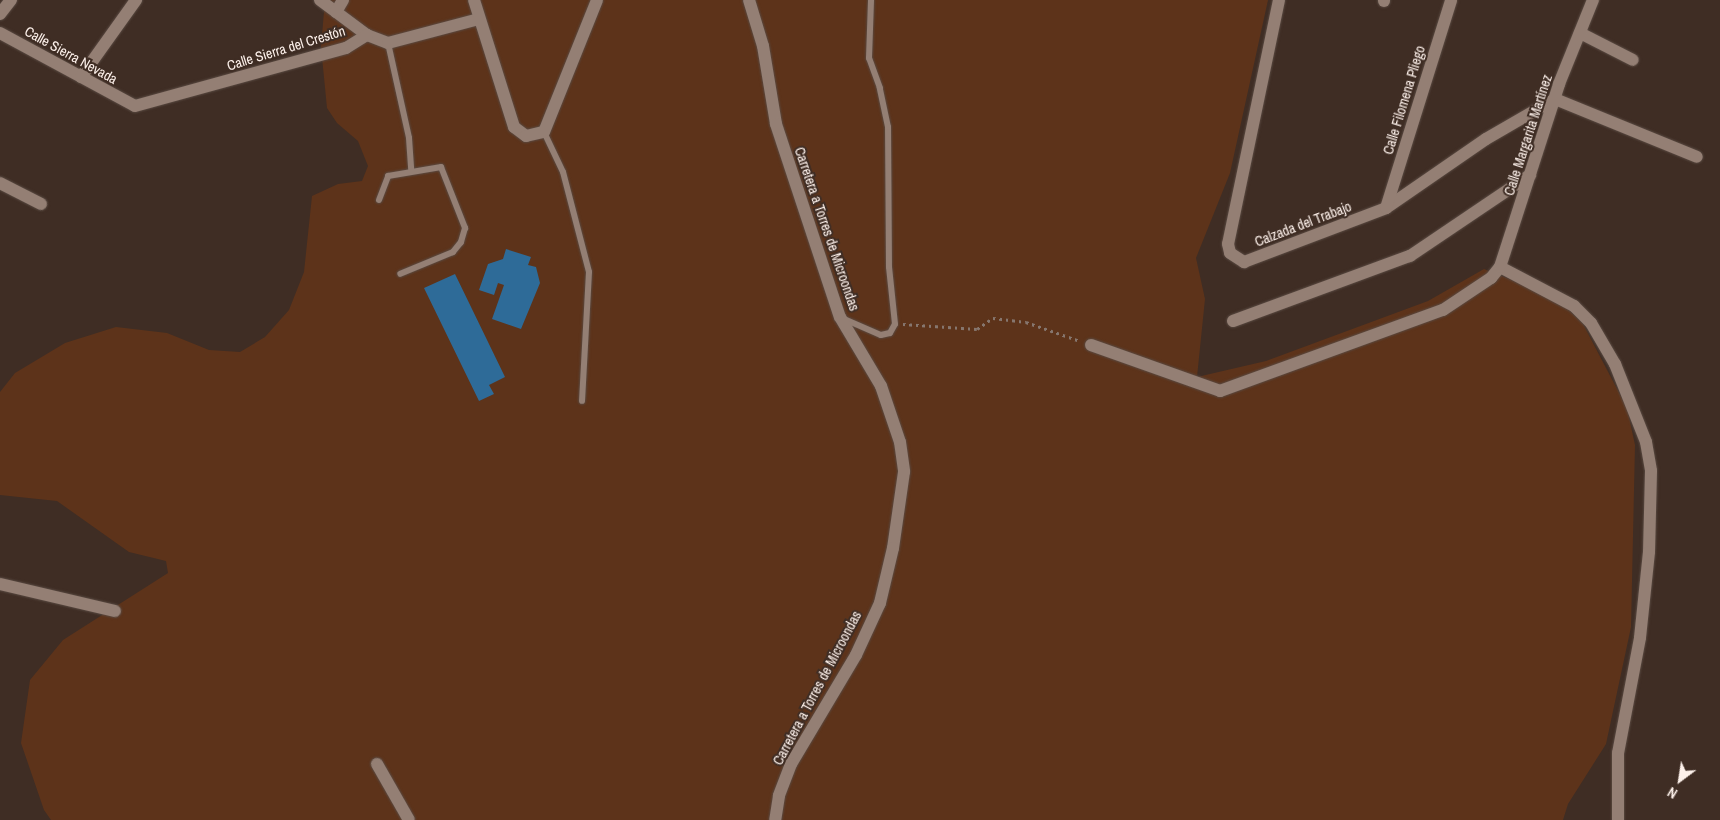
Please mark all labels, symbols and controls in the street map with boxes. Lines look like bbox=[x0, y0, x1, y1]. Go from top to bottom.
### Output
street label: Calle Sierra del Crestón bbox=[225, 22, 347, 74]
street label: Calle Sierra Nevada bbox=[22, 23, 120, 87]
street label: Calle Filomena Pliego bbox=[1379, 44, 1429, 156]
street label: Calle Margarita Martínez bbox=[1500, 72, 1556, 198]
street label: Carretera a Torres de Microondas bbox=[791, 145, 863, 313]
street label: Calzada del Trabajo bbox=[1252, 198, 1354, 250]
street label: Carretera a Torres de Microondas bbox=[769, 608, 865, 768]
north arrow bbox=[1655, 755, 1705, 805]
text: N bbox=[1664, 783, 1680, 803]

